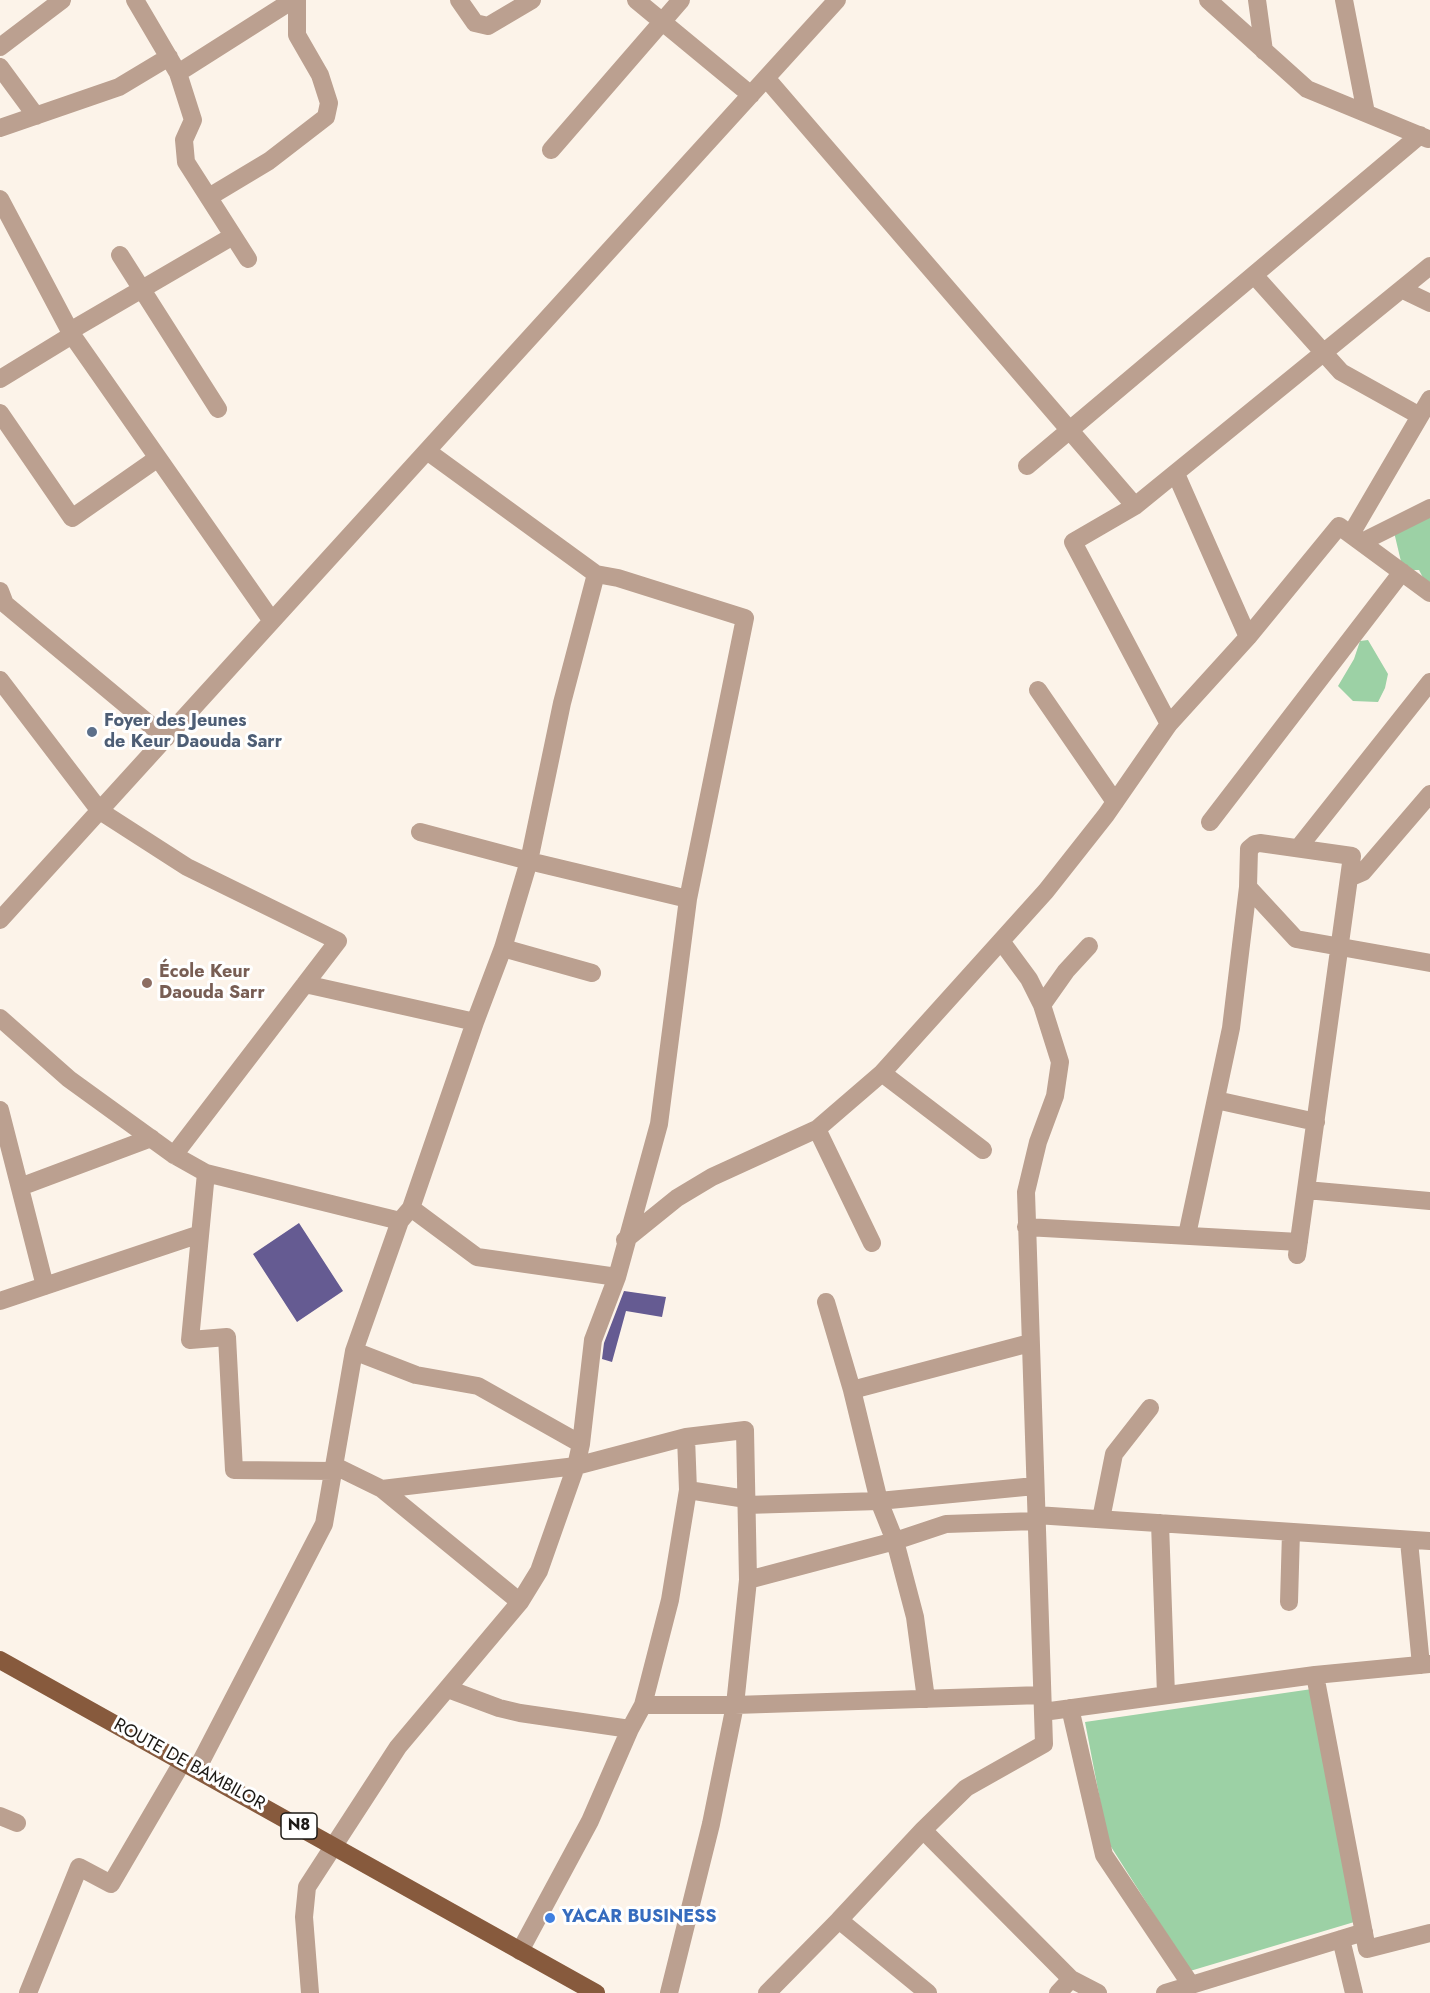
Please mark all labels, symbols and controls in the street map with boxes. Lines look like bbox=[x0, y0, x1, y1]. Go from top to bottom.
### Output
place label: Foyer des Jeunes de Keur Daouda Sarr bbox=[104, 711, 282, 754]
marker: Foyer des Jeunes de Keur Daouda Sarr bbox=[85, 725, 99, 739]
place label: École Keur Daouda Sarr bbox=[159, 962, 265, 1004]
marker: École Keur Daouda Sarr bbox=[140, 976, 154, 990]
street label: ROUTE DE BAMBILOR bbox=[110, 1715, 268, 1815]
road number: N8 bbox=[281, 1813, 317, 1839]
place label: YACAR BUSINESS bbox=[562, 1907, 717, 1929]
marker: YACAR BUSINESS bbox=[543, 1911, 557, 1925]

